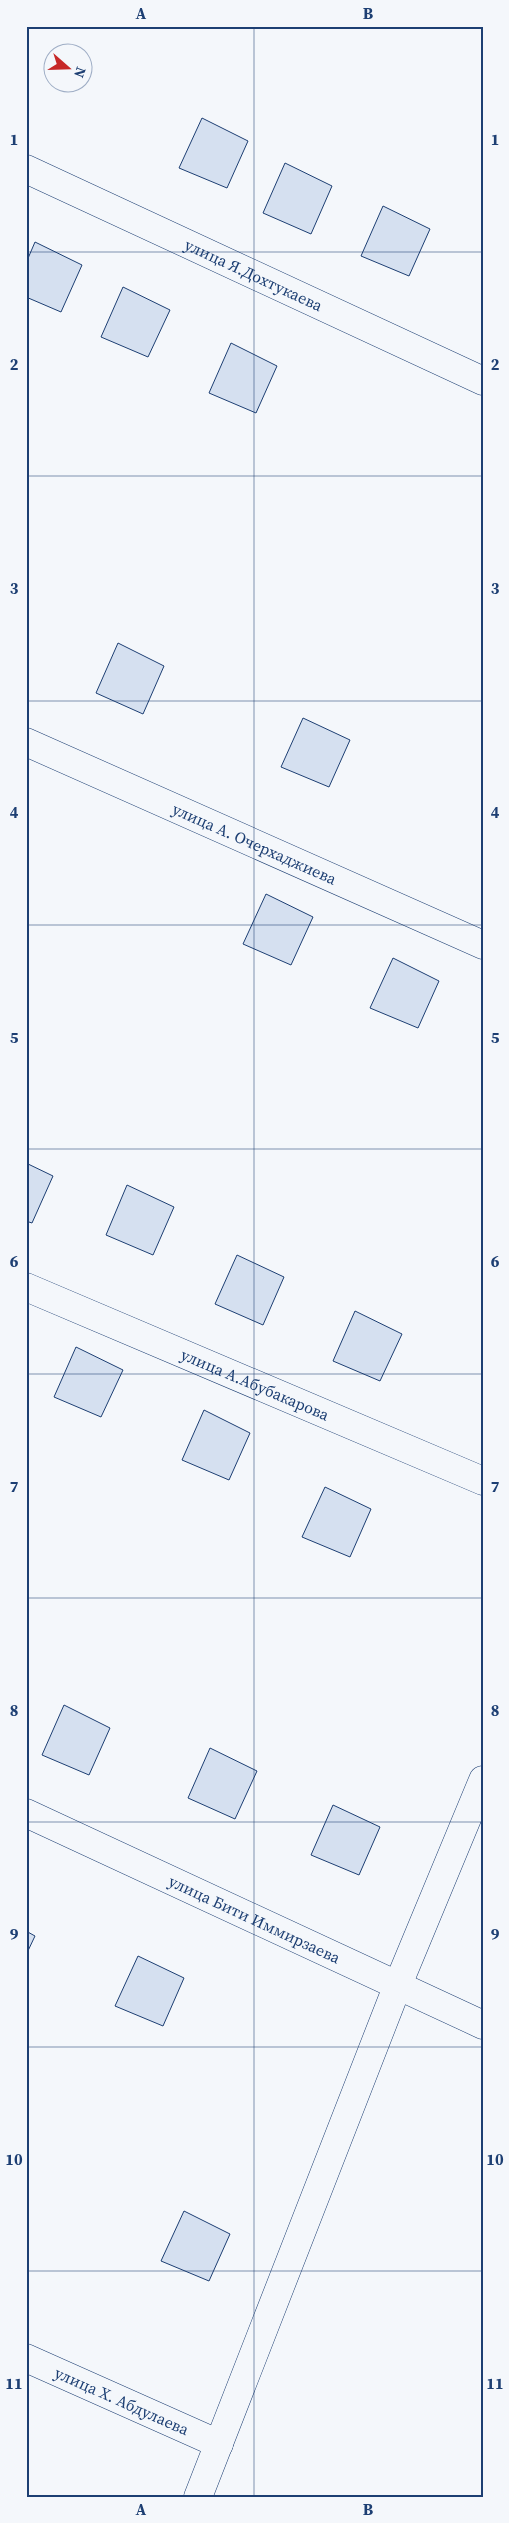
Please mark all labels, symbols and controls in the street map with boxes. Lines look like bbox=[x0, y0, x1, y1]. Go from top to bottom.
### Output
text: A bbox=[136, 2, 147, 24]
text: B bbox=[363, 2, 374, 24]
north arrow bbox=[42, 42, 92, 92]
text: N bbox=[69, 64, 91, 81]
text: 1 bbox=[10, 128, 18, 150]
text: 1 bbox=[491, 128, 499, 150]
street label: улица Я.Дохтукаева bbox=[181, 233, 327, 316]
text: 2 bbox=[10, 353, 19, 375]
text: 2 bbox=[491, 353, 500, 375]
text: 3 bbox=[10, 577, 19, 599]
text: 3 bbox=[491, 577, 500, 599]
street label: улица А. Очерхаджиева bbox=[169, 797, 341, 890]
text: 4 bbox=[10, 801, 19, 823]
text: 4 bbox=[491, 801, 500, 823]
text: 5 bbox=[10, 1026, 19, 1048]
text: 5 bbox=[491, 1026, 500, 1048]
text: 6 bbox=[10, 1250, 19, 1272]
text: 6 bbox=[491, 1250, 500, 1272]
street label: улица А.Абубакарова bbox=[178, 1343, 334, 1426]
text: 7 bbox=[10, 1475, 19, 1497]
text: 7 bbox=[491, 1475, 500, 1497]
text: 8 bbox=[10, 1699, 18, 1721]
text: 8 bbox=[491, 1699, 499, 1721]
street label: улица Бити Иммирзаева bbox=[165, 1870, 345, 1969]
text: 9 bbox=[10, 1923, 19, 1945]
text: 9 bbox=[491, 1923, 500, 1945]
text: 10 bbox=[5, 2148, 23, 2170]
text: 10 bbox=[486, 2148, 504, 2170]
street label: улица Х. Абдулаева bbox=[51, 2361, 193, 2441]
text: 11 bbox=[5, 2372, 23, 2394]
text: 11 bbox=[486, 2372, 504, 2394]
text: A bbox=[136, 2498, 147, 2520]
text: B bbox=[363, 2498, 374, 2520]

